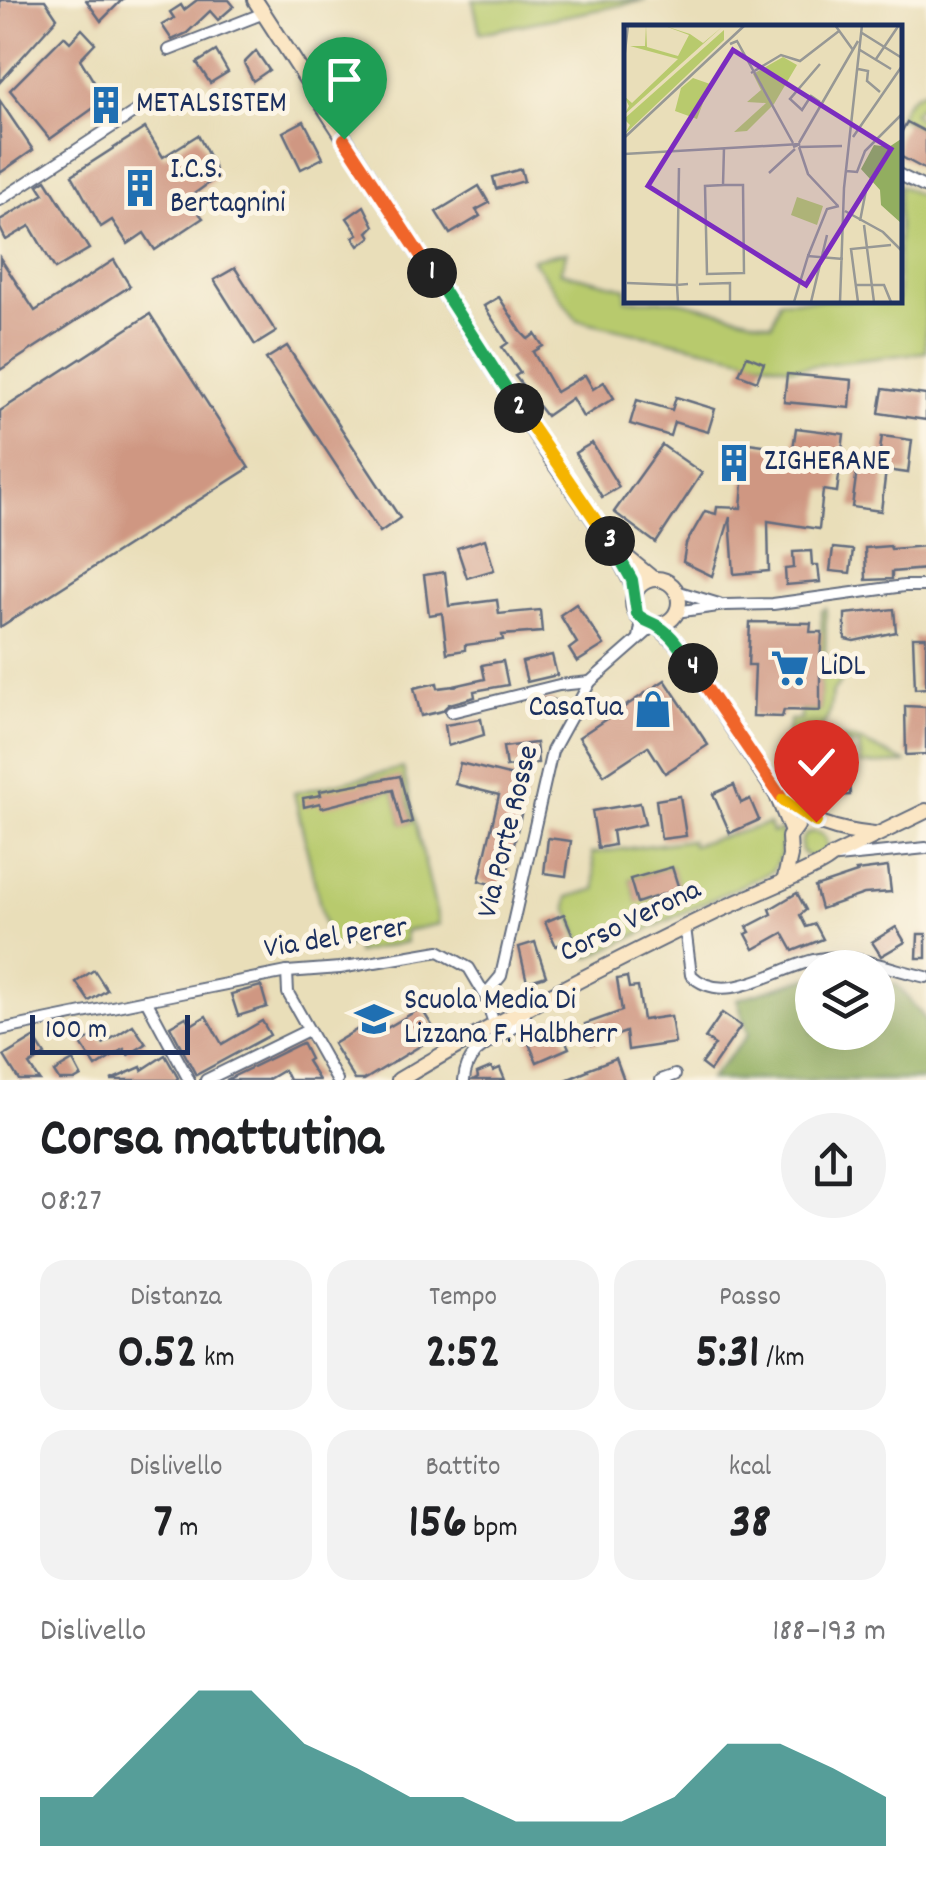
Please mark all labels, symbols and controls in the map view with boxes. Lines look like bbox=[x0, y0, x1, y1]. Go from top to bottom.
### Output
inset map bbox=[624, 25, 901, 302]
pin bbox=[302, 37, 387, 140]
icon: arrive bbox=[317, 52, 372, 107]
building icon: METALSISTEM bbox=[85, 84, 127, 126]
place label: METALSISTEM bbox=[136, 84, 287, 127]
place label: I.C.S. Bertagnini bbox=[170, 150, 286, 227]
building icon: I.C.S. Bertagnini bbox=[119, 167, 161, 209]
pin: 1 bbox=[407, 248, 457, 298]
text: 1 bbox=[429, 253, 435, 293]
pin: 2 bbox=[494, 383, 544, 433]
text: 2 bbox=[513, 388, 525, 428]
building icon: ZIGHERANE bbox=[713, 442, 755, 484]
place label: ZIGHERANE bbox=[764, 442, 890, 485]
pin: 3 bbox=[585, 516, 635, 566]
text: 3 bbox=[604, 521, 616, 561]
pin: 4 bbox=[668, 643, 718, 693]
supermarket icon: LiDL bbox=[769, 647, 811, 689]
place label: LiDL bbox=[820, 647, 866, 690]
text: 4 bbox=[687, 648, 699, 688]
place label: CasaTua bbox=[528, 688, 624, 731]
shop icon: CasaTua bbox=[632, 688, 674, 730]
pin bbox=[774, 720, 859, 823]
icon: check bbox=[789, 735, 844, 790]
street label: Via Porte Rosse bbox=[468, 741, 552, 923]
street label: Corso Verona bbox=[553, 870, 710, 976]
street label: Via del Perer bbox=[261, 907, 411, 973]
map controls bbox=[795, 950, 895, 1050]
button: layers bbox=[795, 950, 895, 1050]
place label: Scuola Media Di Lizzana F. Halbherr bbox=[404, 981, 617, 1058]
school or university icon: Scuola Media Di Lizzana F. Halbherr bbox=[353, 998, 395, 1040]
scale bar bbox=[30, 1010, 190, 1054]
text: 100 m bbox=[45, 1012, 107, 1052]
text: Corsa mattutina bbox=[40, 1103, 383, 1182]
button: share bbox=[781, 1113, 886, 1218]
text: 08:27 bbox=[40, 1180, 102, 1226]
text: Distanza bbox=[130, 1279, 222, 1319]
text: Tempo bbox=[429, 1279, 497, 1319]
text: Passo bbox=[719, 1279, 781, 1319]
text: 0.52 bbox=[117, 1319, 198, 1391]
text: 2:52 bbox=[425, 1319, 501, 1391]
text: 5:31 bbox=[695, 1319, 760, 1391]
text: km bbox=[198, 1340, 235, 1380]
text: /km bbox=[760, 1340, 805, 1380]
text: Dislivello bbox=[130, 1449, 222, 1489]
text: Battito bbox=[426, 1449, 500, 1489]
text: kcal bbox=[729, 1449, 771, 1489]
text: 7 bbox=[154, 1489, 173, 1561]
text: 156 bbox=[408, 1489, 467, 1561]
text: 38 bbox=[729, 1489, 771, 1561]
text: m bbox=[173, 1510, 198, 1550]
text: bpm bbox=[467, 1510, 518, 1550]
text: Dislivello bbox=[40, 1610, 146, 1656]
text: 188–193 m bbox=[772, 1610, 886, 1656]

